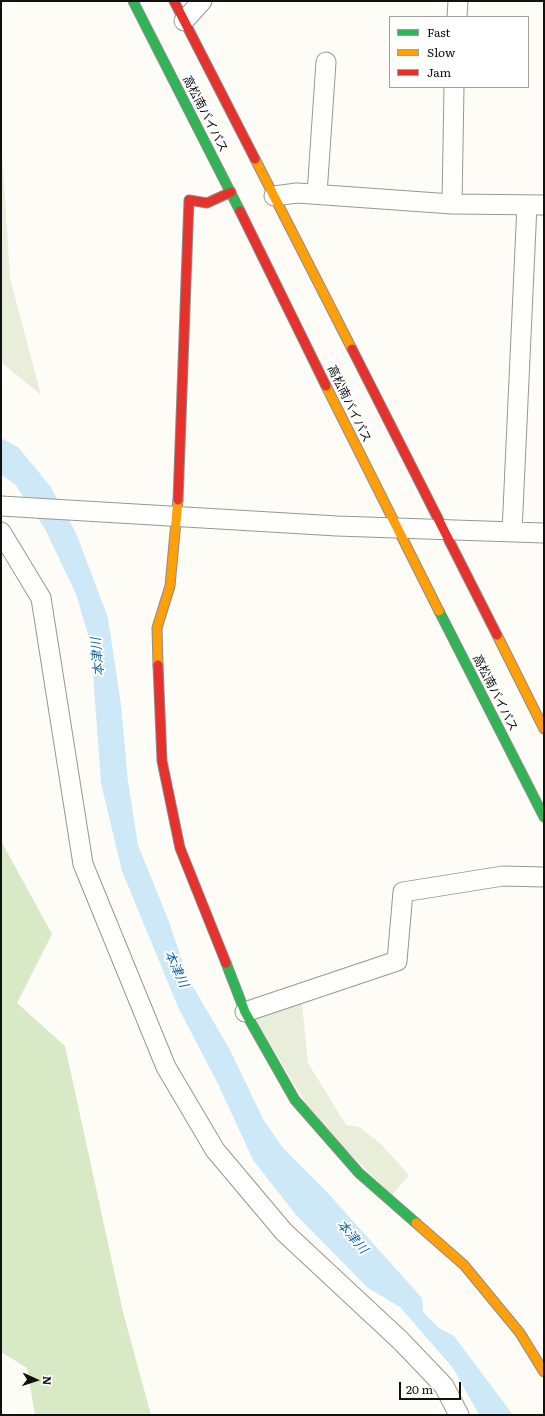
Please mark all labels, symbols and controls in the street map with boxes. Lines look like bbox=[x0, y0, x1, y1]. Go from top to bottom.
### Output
legend bbox=[389, 16, 529, 88]
text: Fast bbox=[427, 23, 450, 41]
text: Slow bbox=[427, 43, 455, 61]
text: Jam bbox=[427, 63, 451, 81]
street label: 高松南バイパス bbox=[180, 73, 230, 155]
street label: 高松南バイパス bbox=[324, 363, 374, 445]
water label: 本津川 bbox=[89, 637, 107, 677]
street label: 高松南バイパス bbox=[470, 652, 520, 734]
water label: 本津川 bbox=[161, 948, 191, 990]
water label: 本津川 bbox=[333, 1217, 371, 1257]
north arrow bbox=[16, 1360, 56, 1400]
scale bar bbox=[401, 1374, 463, 1400]
text: N bbox=[40, 1376, 56, 1386]
text: 20 m bbox=[406, 1380, 433, 1398]

